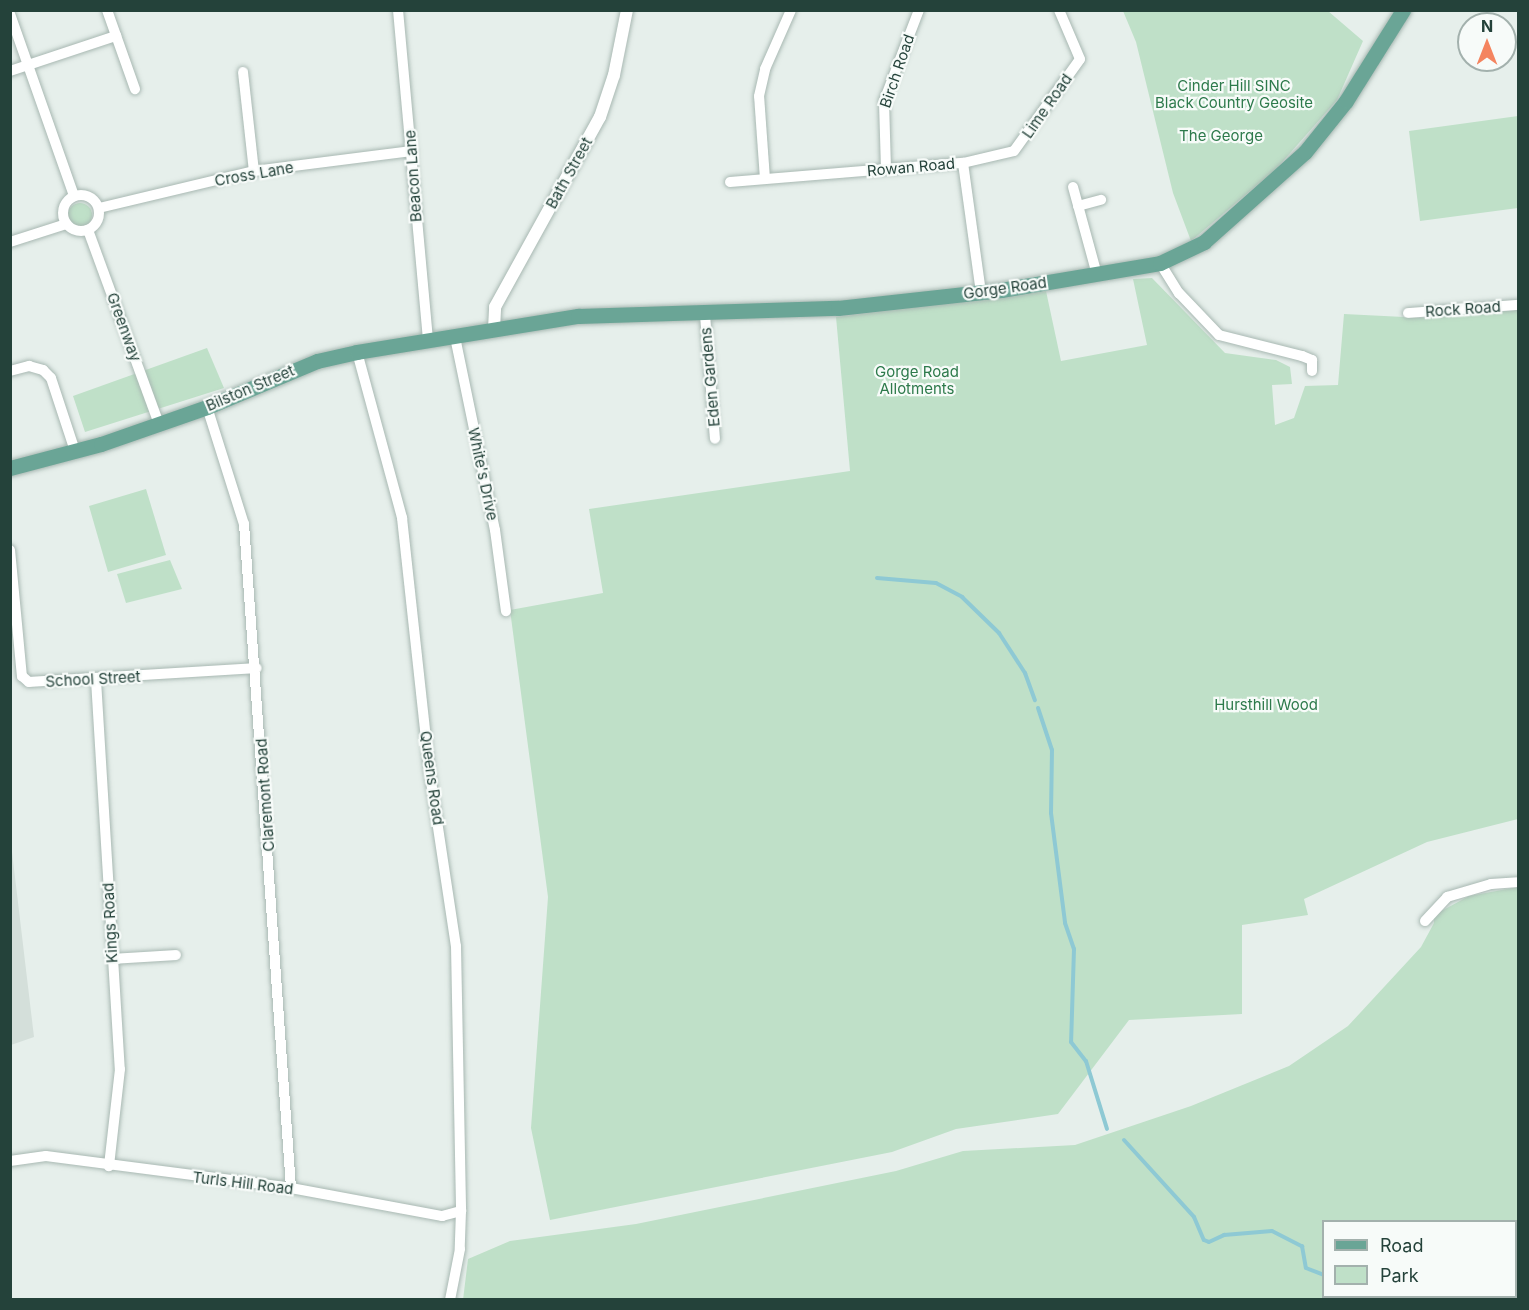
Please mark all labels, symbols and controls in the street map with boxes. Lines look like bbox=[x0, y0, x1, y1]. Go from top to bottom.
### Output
north arrow bbox=[1457, 12, 1517, 72]
text: N bbox=[1481, 16, 1493, 36]
street label: Birch Road bbox=[876, 32, 918, 110]
street label: Lime Road bbox=[1018, 70, 1076, 142]
park label: Cinder Hill SINC Black Country Geosite bbox=[1155, 76, 1313, 111]
park label: The George bbox=[1179, 127, 1263, 145]
street label: Beacon Lane bbox=[401, 129, 425, 223]
street label: Bath Street bbox=[542, 134, 596, 212]
street label: Rowan Road bbox=[866, 154, 956, 180]
street label: Cross Lane bbox=[213, 158, 295, 190]
street label: Gorge Road bbox=[962, 273, 1048, 303]
street label: Greenway bbox=[103, 290, 145, 364]
street label: Rock Road bbox=[1425, 297, 1501, 321]
street label: Eden Gardens bbox=[697, 327, 723, 427]
street label: Bilston Street bbox=[203, 361, 297, 415]
park label: Gorge Road Allotments bbox=[875, 362, 959, 397]
street label: White's Drive bbox=[464, 426, 502, 522]
street label: School Street bbox=[45, 668, 141, 690]
park label: Hursthill Wood bbox=[1214, 696, 1318, 714]
street label: Queens Road bbox=[416, 730, 448, 826]
street label: Claremont Road bbox=[252, 738, 278, 852]
street label: Kings Road bbox=[99, 882, 121, 964]
street label: Turls Hill Road bbox=[192, 1168, 294, 1198]
legend bbox=[1322, 1220, 1517, 1298]
text: Road bbox=[1380, 1235, 1423, 1256]
text: Park bbox=[1380, 1265, 1419, 1286]

